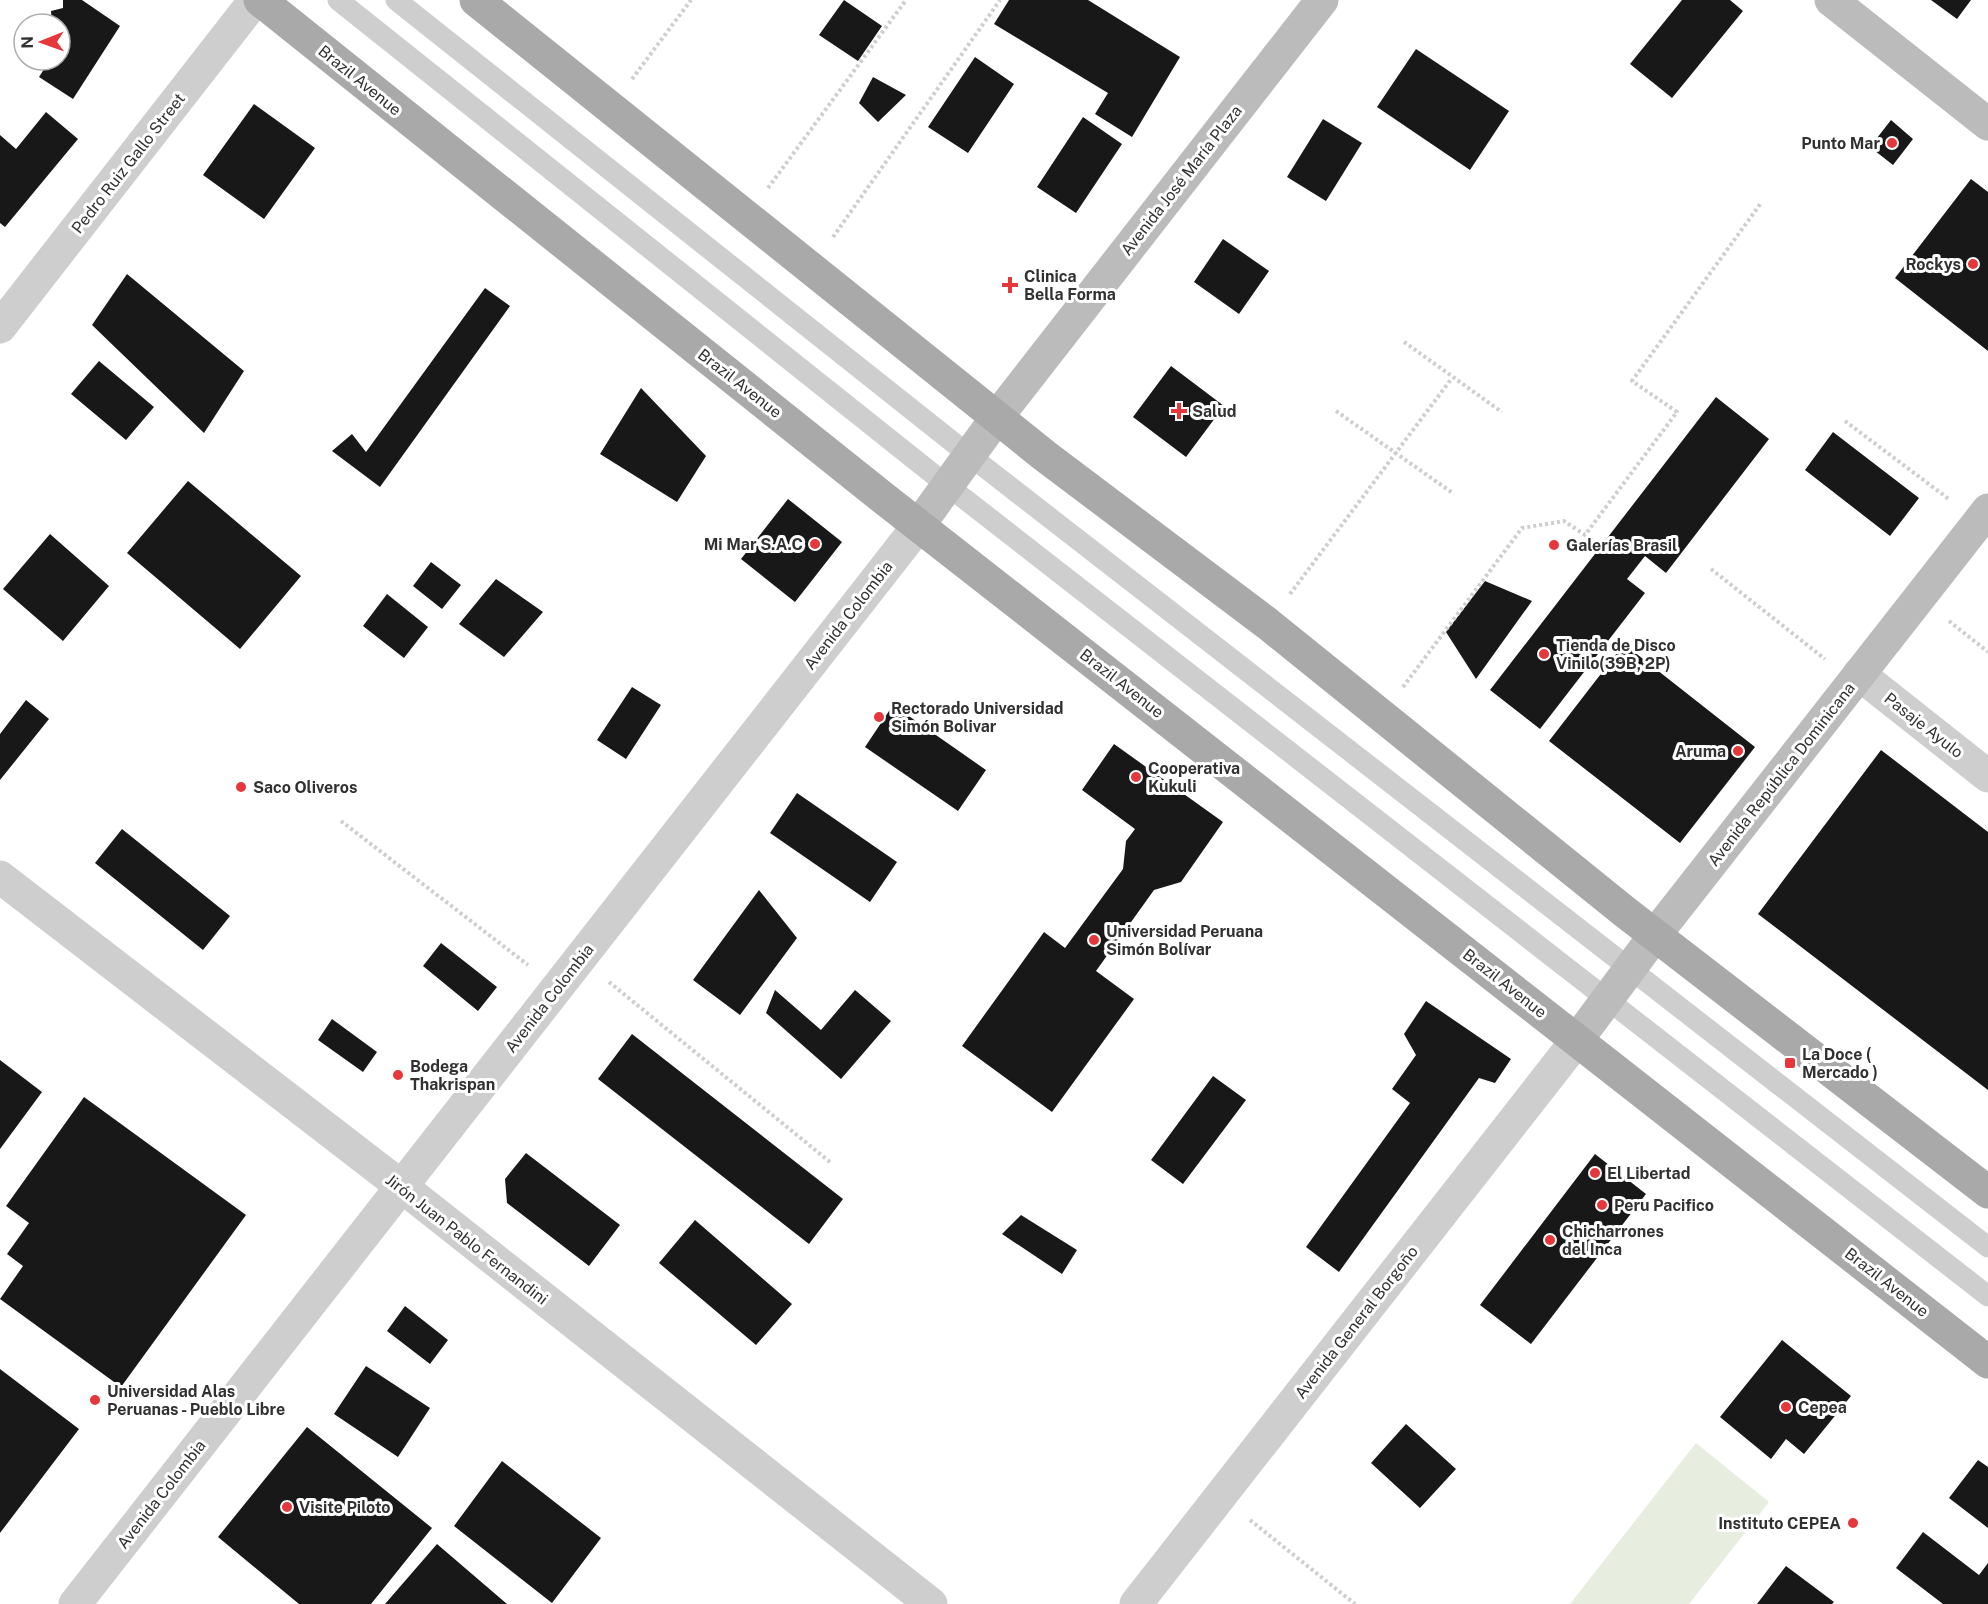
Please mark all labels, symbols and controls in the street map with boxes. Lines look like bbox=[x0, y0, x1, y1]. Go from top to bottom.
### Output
north arrow bbox=[12, 12, 72, 72]
text: N bbox=[18, 36, 37, 49]
street label: Brazil Avenue bbox=[314, 41, 405, 120]
street label: Pedro Ruiz Gallo Street bbox=[68, 89, 189, 237]
street label: Avenida José María Plaza bbox=[1117, 101, 1246, 259]
place label: Punto Mar bbox=[1801, 134, 1880, 153]
marker: Punto Mar bbox=[1885, 136, 1899, 150]
place label: Rockys bbox=[1906, 255, 1961, 274]
marker: Rockys bbox=[1966, 257, 1980, 271]
place label: Clinica Bella Forma bbox=[1024, 267, 1116, 304]
marker: Clinica Bella Forma bbox=[1001, 276, 1019, 294]
street label: Brazil Avenue bbox=[694, 345, 785, 422]
marker: Salud bbox=[1170, 402, 1188, 420]
place label: Salud bbox=[1192, 402, 1236, 421]
place label: Mi Mar S.A.C bbox=[704, 535, 803, 554]
place label: Galerías Brasil bbox=[1566, 536, 1677, 555]
marker: Mi Mar S.A.C bbox=[808, 537, 822, 551]
marker: Galerías Brasil bbox=[1547, 538, 1561, 552]
street label: Avenida Colombia bbox=[800, 557, 897, 673]
place label: Tienda de Disco Vinilo(39B, 2P) bbox=[1556, 636, 1676, 673]
street label: Brazil Avenue bbox=[1076, 645, 1167, 722]
marker: Tienda de Disco Vinilo(39B, 2P) bbox=[1537, 647, 1551, 661]
street label: Avenida República Dominicana bbox=[1704, 679, 1859, 870]
street label: Pasaje Ayulo bbox=[1881, 689, 1967, 762]
place label: Rectorado Universidad Simón Bolivar bbox=[891, 699, 1064, 736]
marker: Rectorado Universidad Simón Bolivar bbox=[872, 710, 886, 724]
place label: Aruma bbox=[1675, 742, 1726, 761]
marker: Aruma bbox=[1731, 744, 1745, 758]
place label: Cooperativa Kukuli bbox=[1148, 759, 1240, 796]
marker: Cooperativa Kukuli bbox=[1129, 770, 1143, 784]
place label: Saco Oliveros bbox=[253, 778, 357, 797]
marker: Saco Oliveros bbox=[234, 780, 248, 794]
place label: Universidad Peruana Simón Bolívar bbox=[1106, 922, 1263, 959]
marker: Universidad Peruana Simón Bolívar bbox=[1087, 933, 1101, 947]
street label: Avenida Colombia bbox=[501, 940, 598, 1056]
street label: Brazil Avenue bbox=[1459, 945, 1550, 1022]
place label: La Doce ( Mercado ) bbox=[1802, 1045, 1878, 1082]
marker: La Doce ( Mercado ) bbox=[1783, 1056, 1797, 1070]
place label: Bodega Thakrispan bbox=[410, 1057, 495, 1094]
marker: Bodega Thakrispan bbox=[391, 1068, 405, 1082]
place label: El Libertad bbox=[1607, 1164, 1690, 1183]
marker: El Libertad bbox=[1588, 1166, 1602, 1180]
street label: Jirón Juan Pablo Fernandini bbox=[382, 1170, 552, 1309]
place label: Peru Pacifico bbox=[1614, 1196, 1714, 1215]
marker: Peru Pacifico bbox=[1595, 1198, 1609, 1212]
place label: Chicharrones del Inca bbox=[1562, 1222, 1664, 1259]
marker: Chicharrones del Inca bbox=[1543, 1233, 1557, 1247]
street label: Avenida General Borgoño bbox=[1291, 1242, 1422, 1402]
street label: Brazil Avenue bbox=[1841, 1244, 1932, 1321]
place label: Universidad Alas Peruanas - Pueblo Libre bbox=[107, 1382, 285, 1419]
marker: Universidad Alas Peruanas - Pueblo Libre bbox=[88, 1393, 102, 1407]
place label: Cepea bbox=[1798, 1398, 1847, 1417]
marker: Cepea bbox=[1779, 1400, 1793, 1414]
street label: Avenida Colombia bbox=[113, 1436, 210, 1552]
place label: Visite Piloto bbox=[299, 1498, 391, 1517]
marker: Visite Piloto bbox=[280, 1500, 294, 1514]
place label: Instituto CEPEA bbox=[1718, 1514, 1841, 1533]
marker: Instituto CEPEA bbox=[1846, 1516, 1860, 1530]

